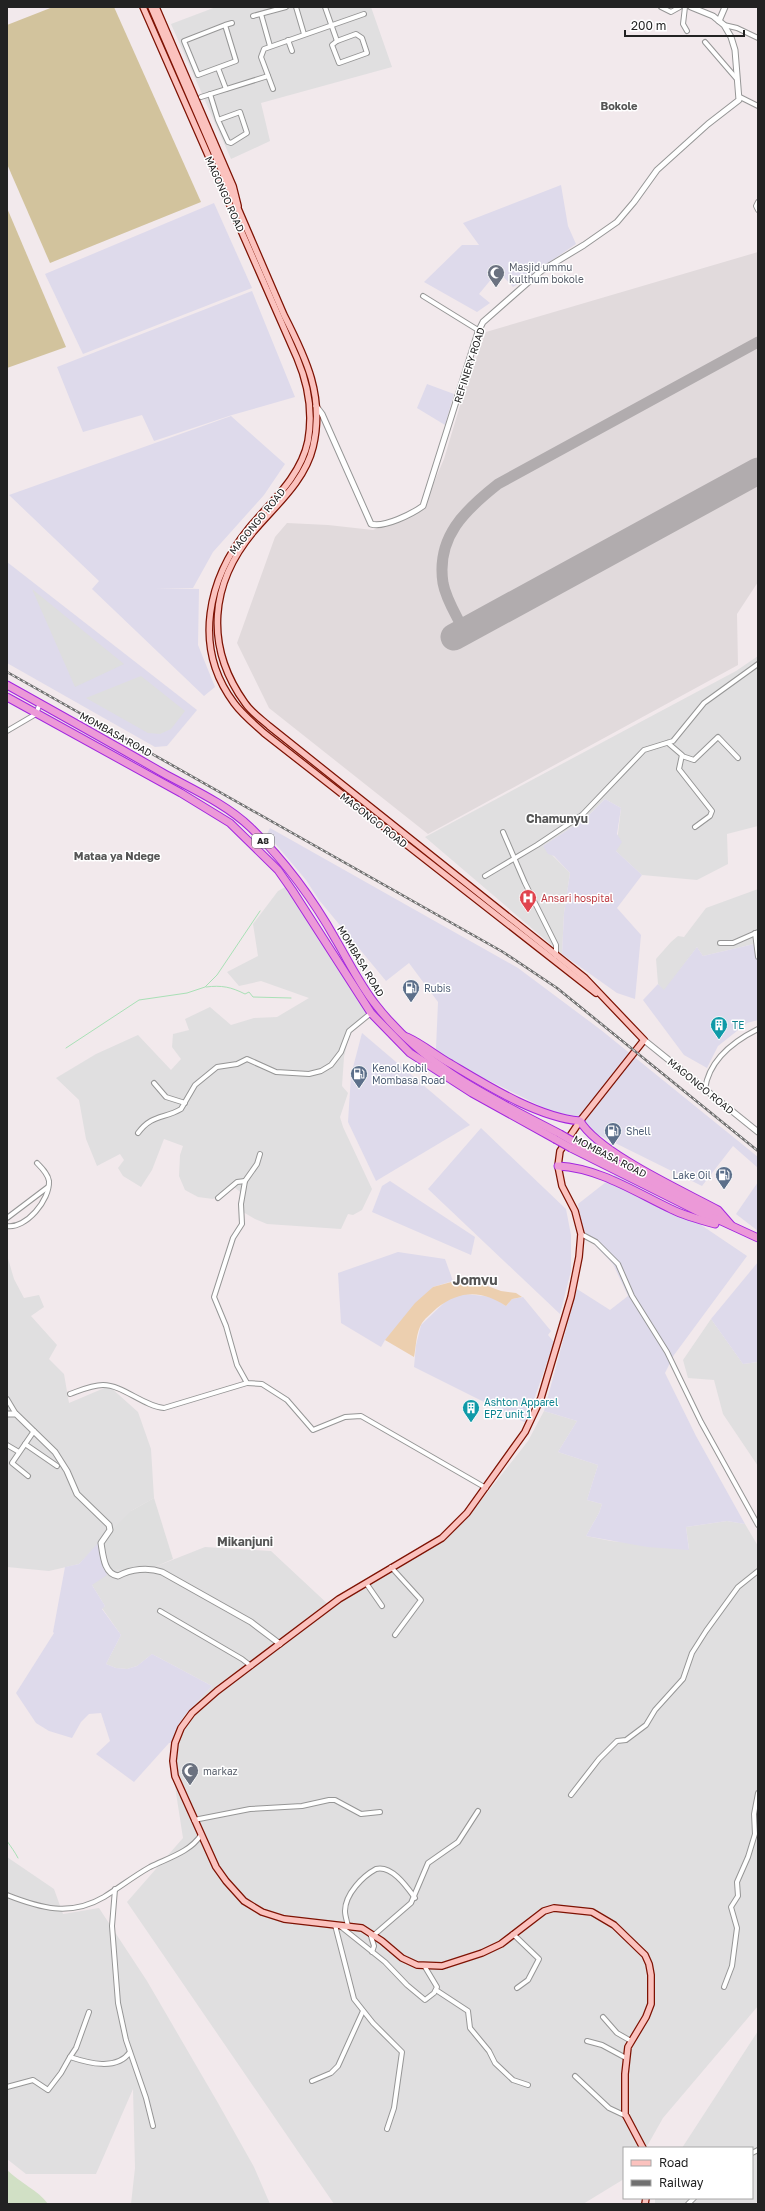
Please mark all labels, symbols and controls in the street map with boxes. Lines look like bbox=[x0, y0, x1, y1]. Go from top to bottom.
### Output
scale bar bbox=[625, 12, 744, 38]
text: 200 m bbox=[631, 18, 666, 33]
district label: Bokole bbox=[600, 99, 638, 112]
street label: MAGONGO ROAD bbox=[203, 154, 247, 234]
place label: Masjid ummu kulthum bokole bbox=[509, 261, 584, 285]
mosque icon: Masjid ummu kulthum bokole bbox=[486, 263, 506, 288]
street label: REFINERY ROAD bbox=[451, 326, 487, 404]
street label: MAGONGO ROAD bbox=[227, 485, 287, 557]
street label: MOMBASA ROAD bbox=[78, 709, 154, 759]
street label: MAGONGO ROAD bbox=[338, 790, 410, 850]
district label: Chamunyu bbox=[526, 811, 588, 826]
road number: A8 bbox=[252, 834, 274, 848]
district label: Mataa ya Ndege bbox=[74, 849, 161, 862]
hospital icon: Ansari hospital bbox=[518, 888, 538, 913]
place label: Ansari hospital bbox=[541, 892, 613, 904]
street label: MOMBASA ROAD bbox=[335, 923, 387, 999]
fuel station icon: Rubis bbox=[401, 978, 421, 1003]
place label: Rubis bbox=[424, 982, 451, 994]
building icon: TE bbox=[709, 1015, 729, 1040]
place label: TE bbox=[732, 1019, 744, 1031]
street label: MAGONGO ROAD bbox=[665, 1056, 737, 1116]
place label: Kenol Kobil Mombasa Road bbox=[372, 1062, 445, 1086]
fuel station icon: Kenol Kobil Mombasa Road bbox=[349, 1064, 369, 1089]
fuel station icon: Shell bbox=[603, 1121, 623, 1146]
place label: Shell bbox=[626, 1125, 651, 1137]
street label: MOMBASA ROAD bbox=[571, 1132, 649, 1180]
fuel station icon: Lake Oil bbox=[714, 1165, 734, 1190]
place label: Lake Oil bbox=[673, 1169, 711, 1181]
district label: Jomvu bbox=[452, 1271, 498, 1288]
place label: Ashton Apparel EPZ unit 1 bbox=[484, 1396, 558, 1420]
building icon: Ashton Apparel EPZ unit 1 bbox=[461, 1398, 481, 1423]
district label: Mikanjuni bbox=[217, 1534, 273, 1549]
mosque icon: markaz bbox=[180, 1761, 200, 1786]
place label: markaz bbox=[203, 1765, 238, 1777]
legend bbox=[623, 2147, 753, 2199]
text: Road bbox=[659, 2155, 688, 2170]
text: Railway bbox=[659, 2175, 704, 2190]

